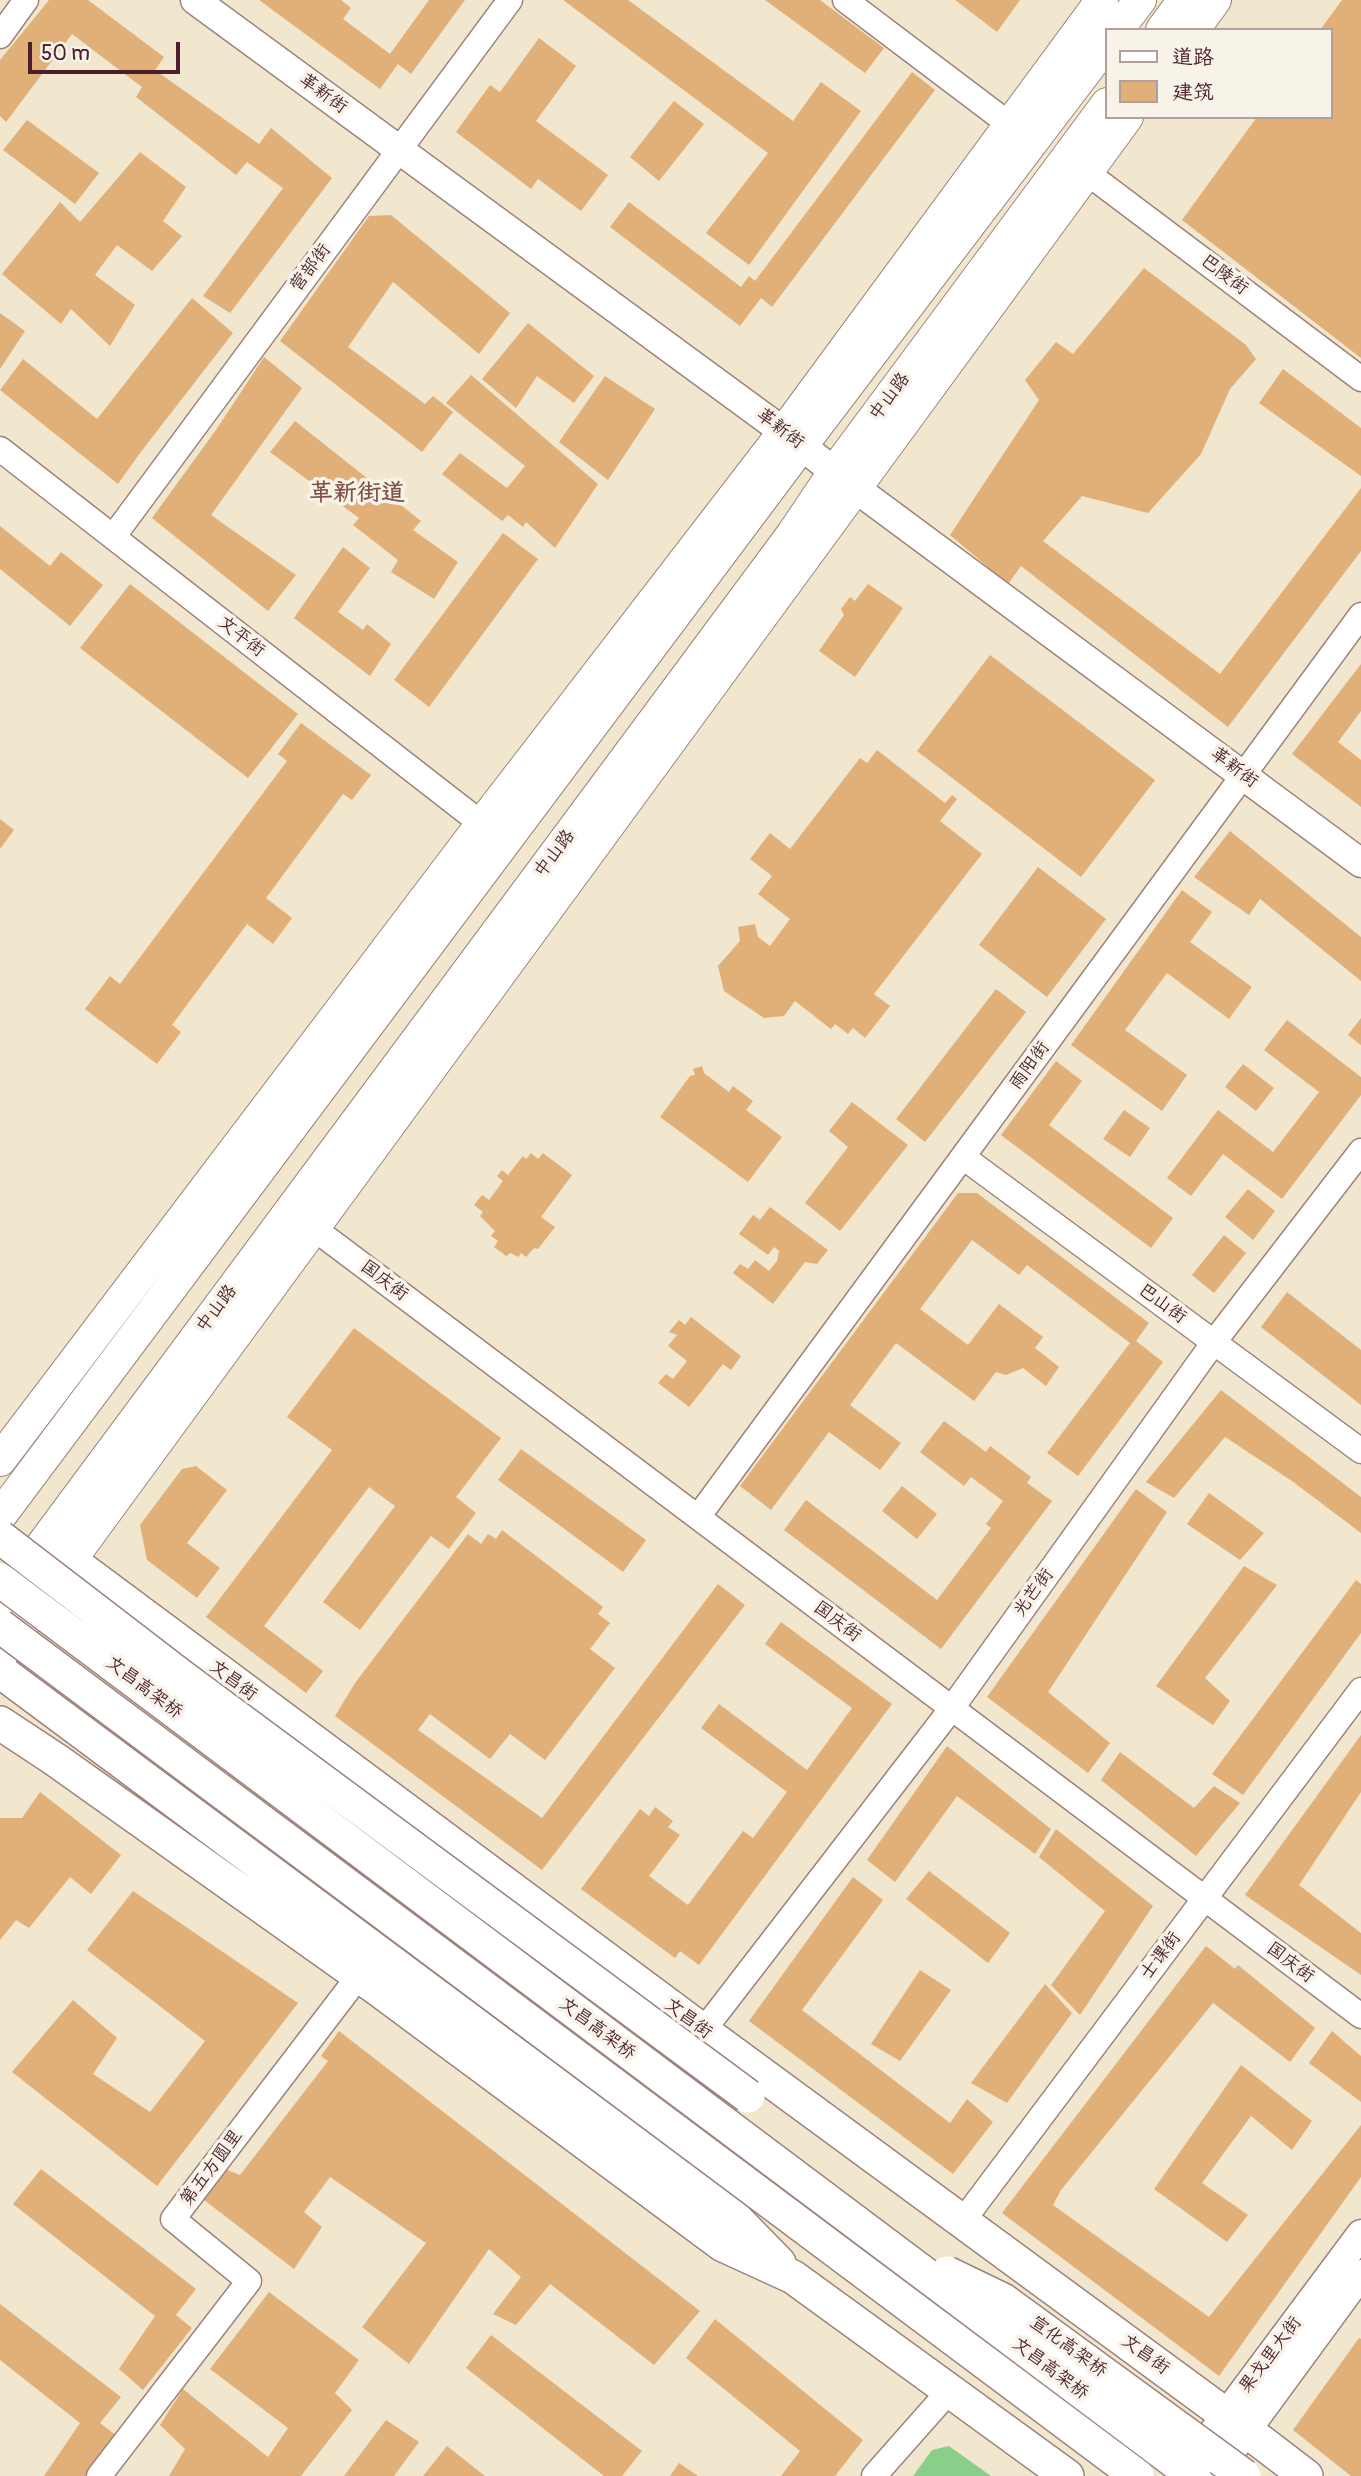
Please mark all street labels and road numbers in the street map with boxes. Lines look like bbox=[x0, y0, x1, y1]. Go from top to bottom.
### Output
street label: 革新街 bbox=[295, 69, 351, 119]
street label: 营部街 bbox=[286, 240, 336, 296]
street label: 巴陵街 bbox=[1196, 250, 1252, 300]
street label: 中山路 bbox=[865, 369, 915, 425]
street label: 革新街 bbox=[752, 404, 808, 454]
street label: 文平街 bbox=[213, 612, 269, 662]
street label: 革新街 bbox=[1206, 743, 1262, 793]
street label: 中山路 bbox=[530, 826, 580, 882]
street label: 雨阳街 bbox=[1005, 1038, 1055, 1094]
street label: 国庆街 bbox=[356, 1256, 412, 1306]
street label: 巴山街 bbox=[1134, 1279, 1190, 1329]
street label: 中山路 bbox=[192, 1281, 242, 1337]
street label: 光芒街 bbox=[1009, 1565, 1059, 1621]
street label: 国庆街 bbox=[809, 1597, 865, 1647]
street label: 文昌高架桥 bbox=[102, 1652, 186, 1724]
street label: 文昌街 bbox=[205, 1656, 261, 1706]
street label: 士课街 bbox=[1136, 1928, 1186, 1984]
street label: 国庆街 bbox=[1262, 1938, 1318, 1988]
street label: 文昌高架桥 bbox=[555, 1993, 639, 2065]
street label: 文昌街 bbox=[660, 1994, 716, 2044]
street label: 第五方圆里 bbox=[176, 2126, 248, 2210]
street label: 宣化高架桥 bbox=[1025, 2312, 1111, 2382]
street label: 果戈里大街 bbox=[1235, 2313, 1307, 2397]
street label: 文昌街 bbox=[1117, 2330, 1173, 2380]
street label: 文昌高架桥 bbox=[1008, 2333, 1092, 2405]

